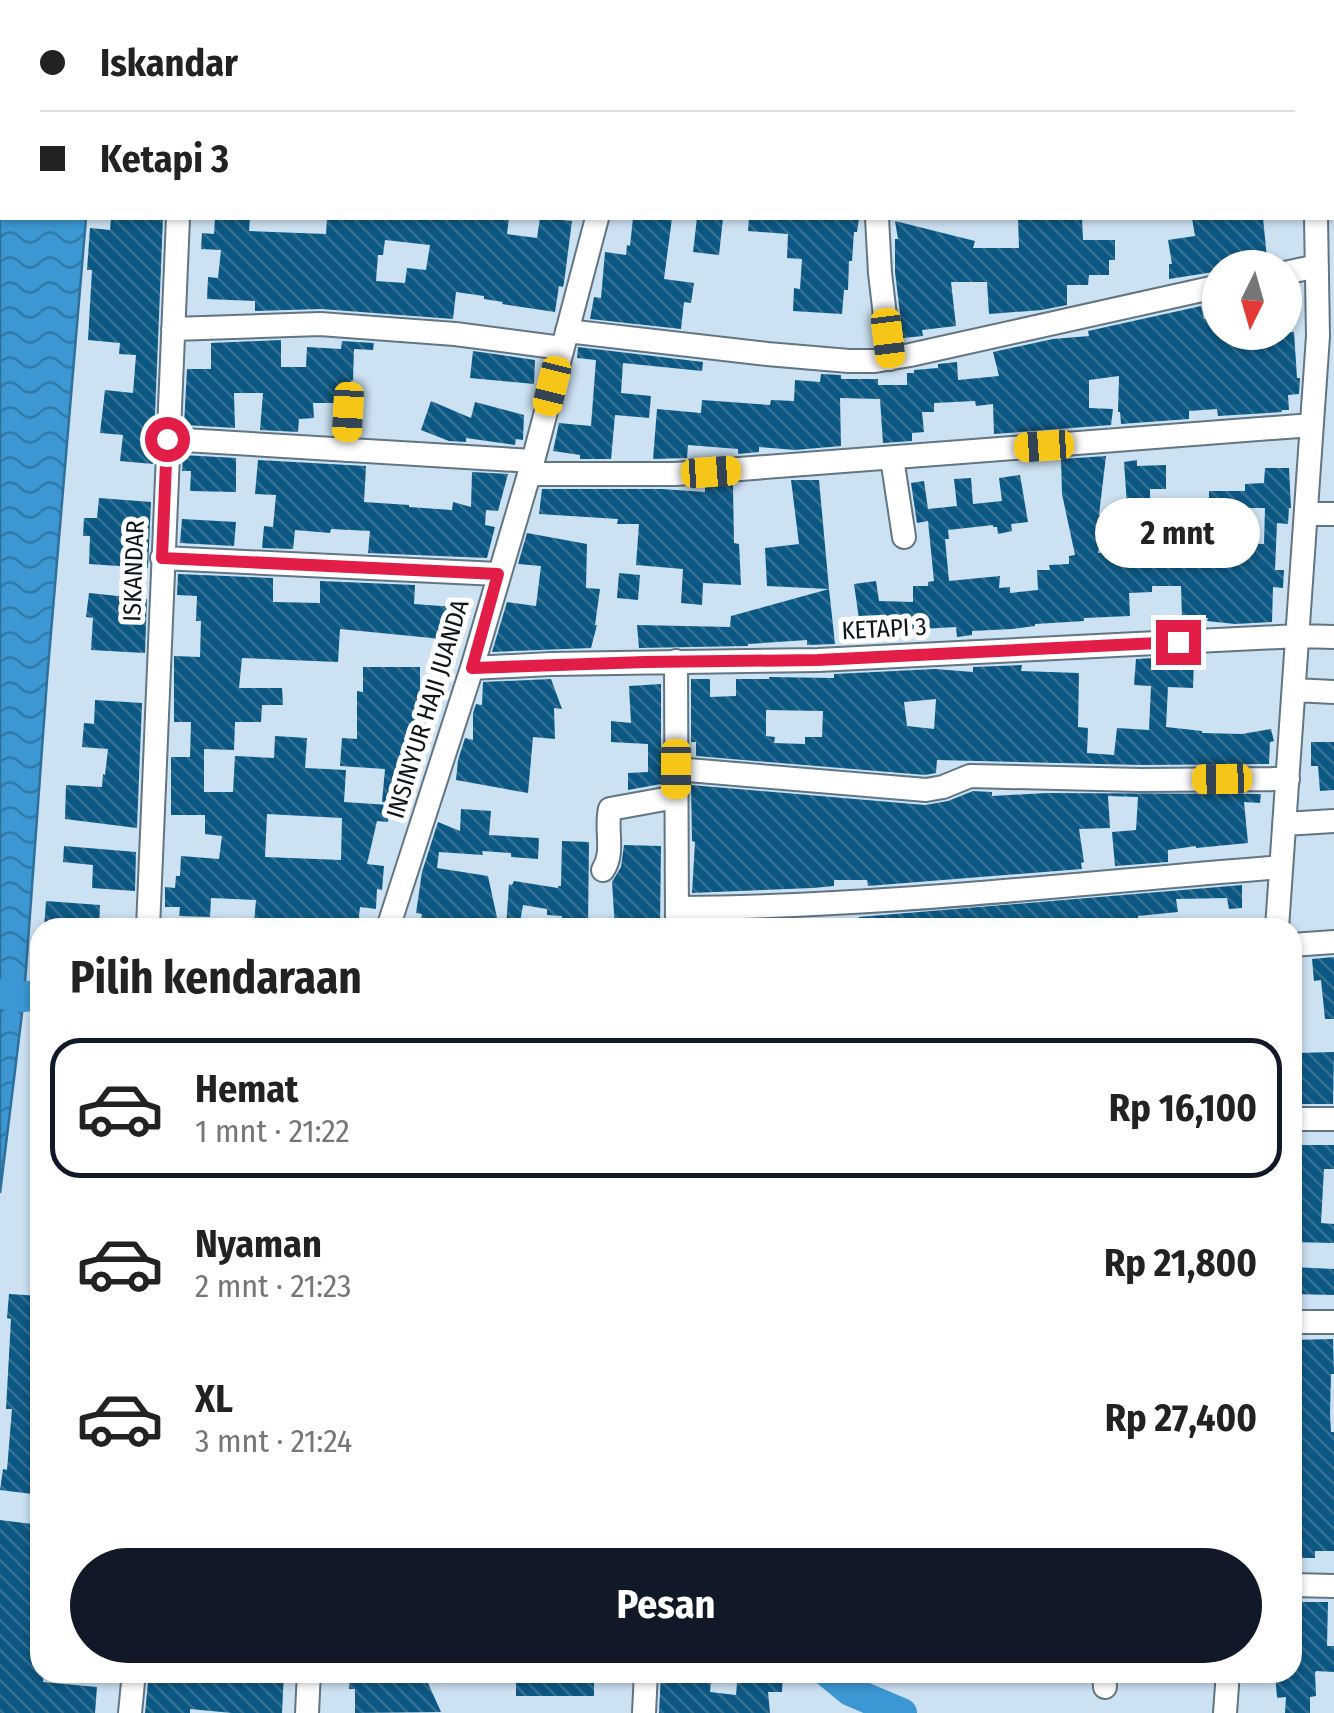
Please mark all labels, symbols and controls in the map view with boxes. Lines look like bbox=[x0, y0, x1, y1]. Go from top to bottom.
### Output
text: Iskandar bbox=[100, 40, 238, 86]
text: Ketapi 3 bbox=[100, 136, 229, 182]
north arrow bbox=[1202, 250, 1302, 350]
map controls bbox=[1202, 250, 1302, 350]
car bbox=[869, 306, 907, 370]
car bbox=[530, 353, 574, 419]
car bbox=[331, 381, 365, 443]
route start bbox=[145, 417, 190, 462]
car bbox=[1013, 429, 1075, 463]
car bbox=[680, 455, 742, 489]
callout: 2 mnt bbox=[1096, 497, 1260, 567]
text: 2 mnt bbox=[1141, 514, 1214, 552]
street label: ISKANDAR bbox=[117, 519, 151, 622]
street label: INSINYUR HAJI JUANDA bbox=[380, 596, 476, 822]
street label: KETAPI 3 bbox=[841, 612, 927, 646]
route end bbox=[1156, 620, 1201, 665]
car bbox=[661, 739, 691, 799]
car bbox=[1192, 763, 1252, 795]
text: Pilih kendaraan bbox=[70, 951, 362, 1005]
icon: car bbox=[75, 1063, 165, 1153]
text: Hemat bbox=[195, 1066, 298, 1112]
text: Rp 16,100 bbox=[1109, 1085, 1257, 1131]
text: 1 mnt · 21:22 bbox=[195, 1112, 350, 1150]
icon: car bbox=[75, 1218, 165, 1308]
text: Nyaman bbox=[195, 1221, 322, 1267]
text: Rp 21,800 bbox=[1104, 1240, 1257, 1286]
text: 2 mnt · 21:23 bbox=[195, 1267, 352, 1305]
icon: car bbox=[75, 1373, 165, 1463]
text: XL bbox=[195, 1376, 233, 1422]
text: Rp 27,400 bbox=[1105, 1395, 1257, 1441]
text: 3 mnt · 21:24 bbox=[195, 1422, 352, 1460]
button: Pesan bbox=[70, 1548, 1262, 1663]

